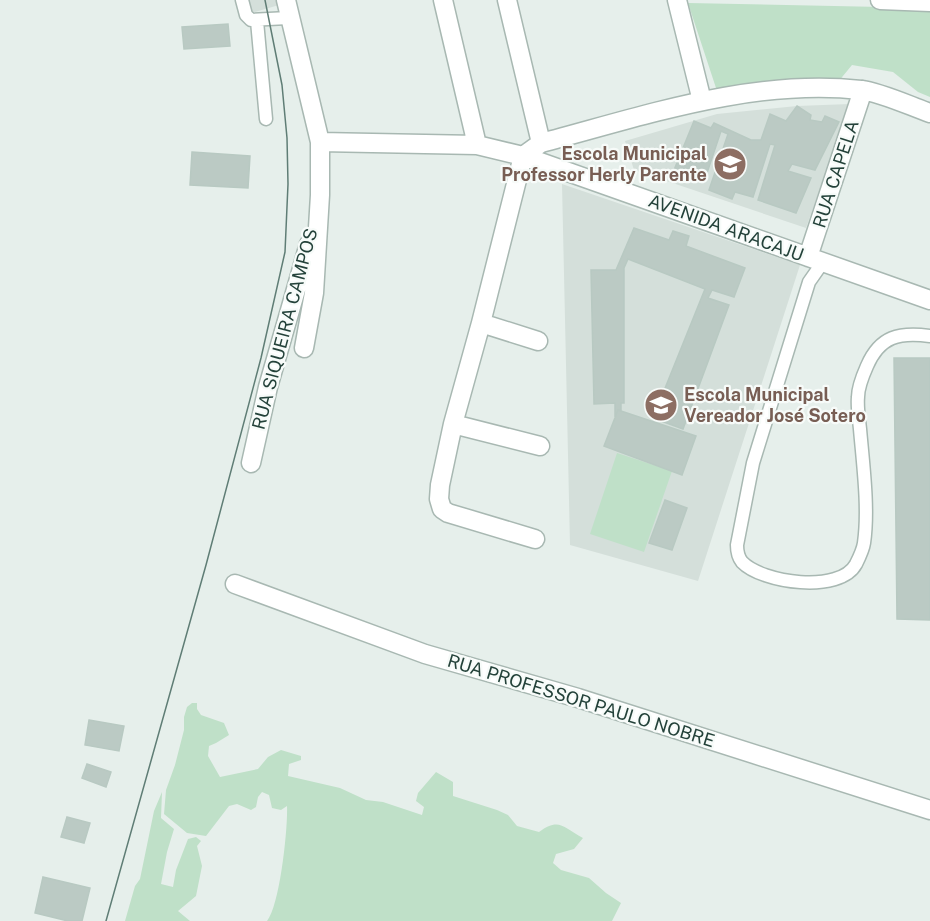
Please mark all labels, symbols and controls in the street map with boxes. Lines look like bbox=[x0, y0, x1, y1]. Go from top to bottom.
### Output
street label: RUA CAPELA bbox=[808, 117, 863, 230]
place label: Escola Municipal Professor Herly Parente bbox=[501, 143, 707, 185]
school or university icon: Escola Municipal Professor Herly Parente bbox=[712, 146, 748, 182]
street label: AVENIDA ARACAJU bbox=[646, 190, 807, 265]
street label: RUA SIQUEIRA CAMPOS bbox=[248, 226, 321, 432]
place label: Escola Municipal Vereador José Sotero bbox=[684, 384, 866, 426]
school or university icon: Escola Municipal Vereador José Sotero bbox=[643, 387, 679, 423]
street label: RUA PROFESSOR PAULO NOBRE bbox=[445, 650, 717, 751]

